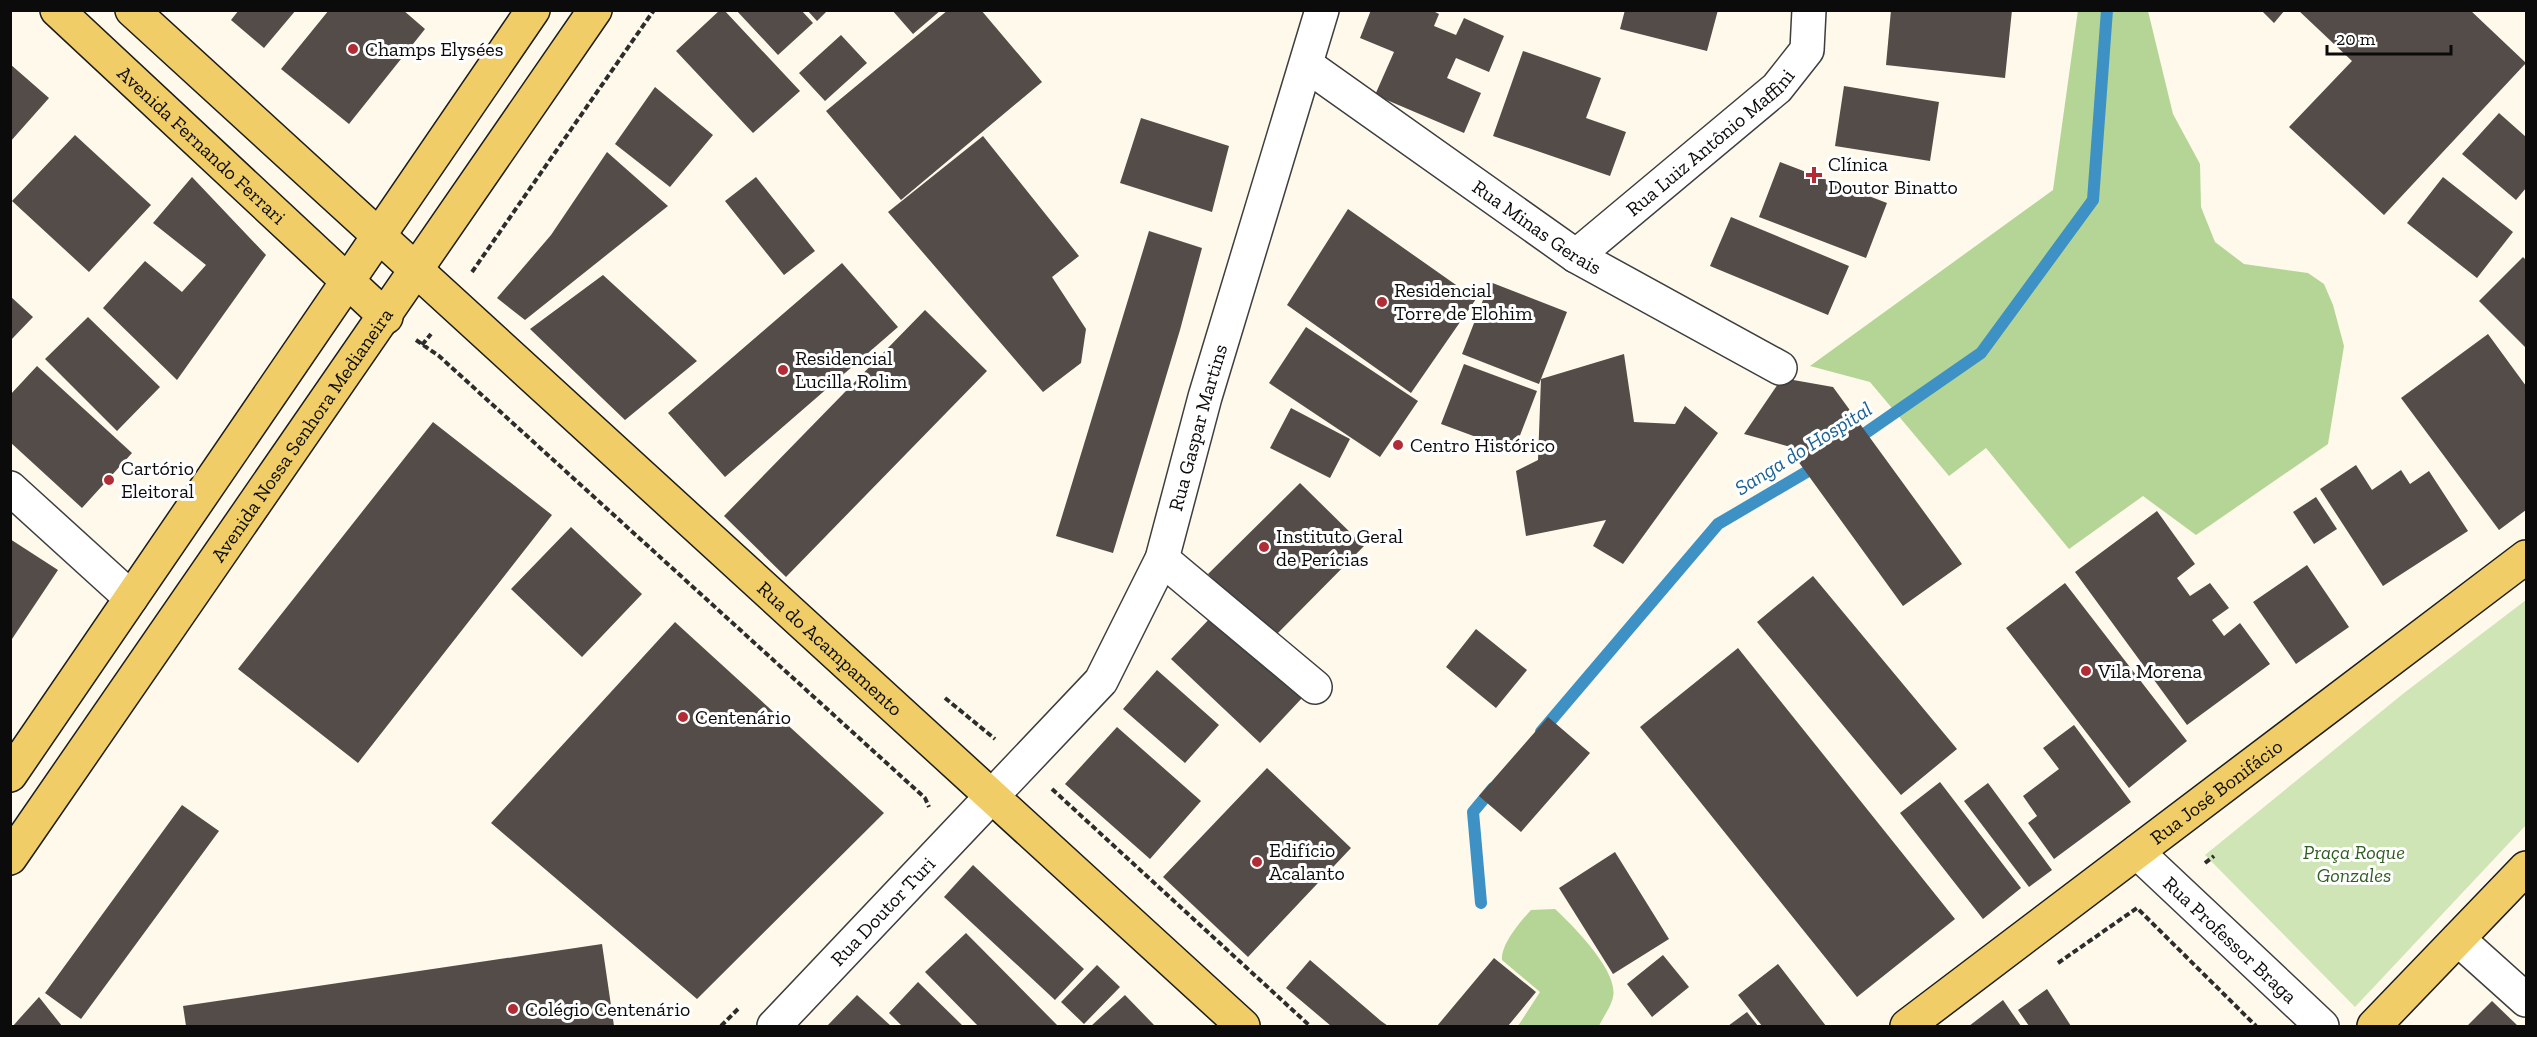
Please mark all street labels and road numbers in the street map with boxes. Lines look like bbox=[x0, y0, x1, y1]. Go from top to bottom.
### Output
street label: Avenida Fernando Ferrari bbox=[113, 61, 291, 230]
street label: Rua Luiz Antônio Maffini bbox=[1621, 64, 1800, 221]
street label: Rua Minas Gerais bbox=[1468, 174, 1606, 280]
street label: Avenida Nossa Senhora Medianeira bbox=[206, 303, 398, 566]
street label: Rua Gaspar Martins bbox=[1163, 341, 1232, 514]
street label: Rua do Acampamento bbox=[752, 576, 908, 721]
street label: Rua José Bonifácio bbox=[2145, 734, 2287, 849]
street label: Rua Doutor Turi bbox=[825, 852, 940, 971]
street label: Rua Professor Braga bbox=[2158, 871, 2302, 1009]

